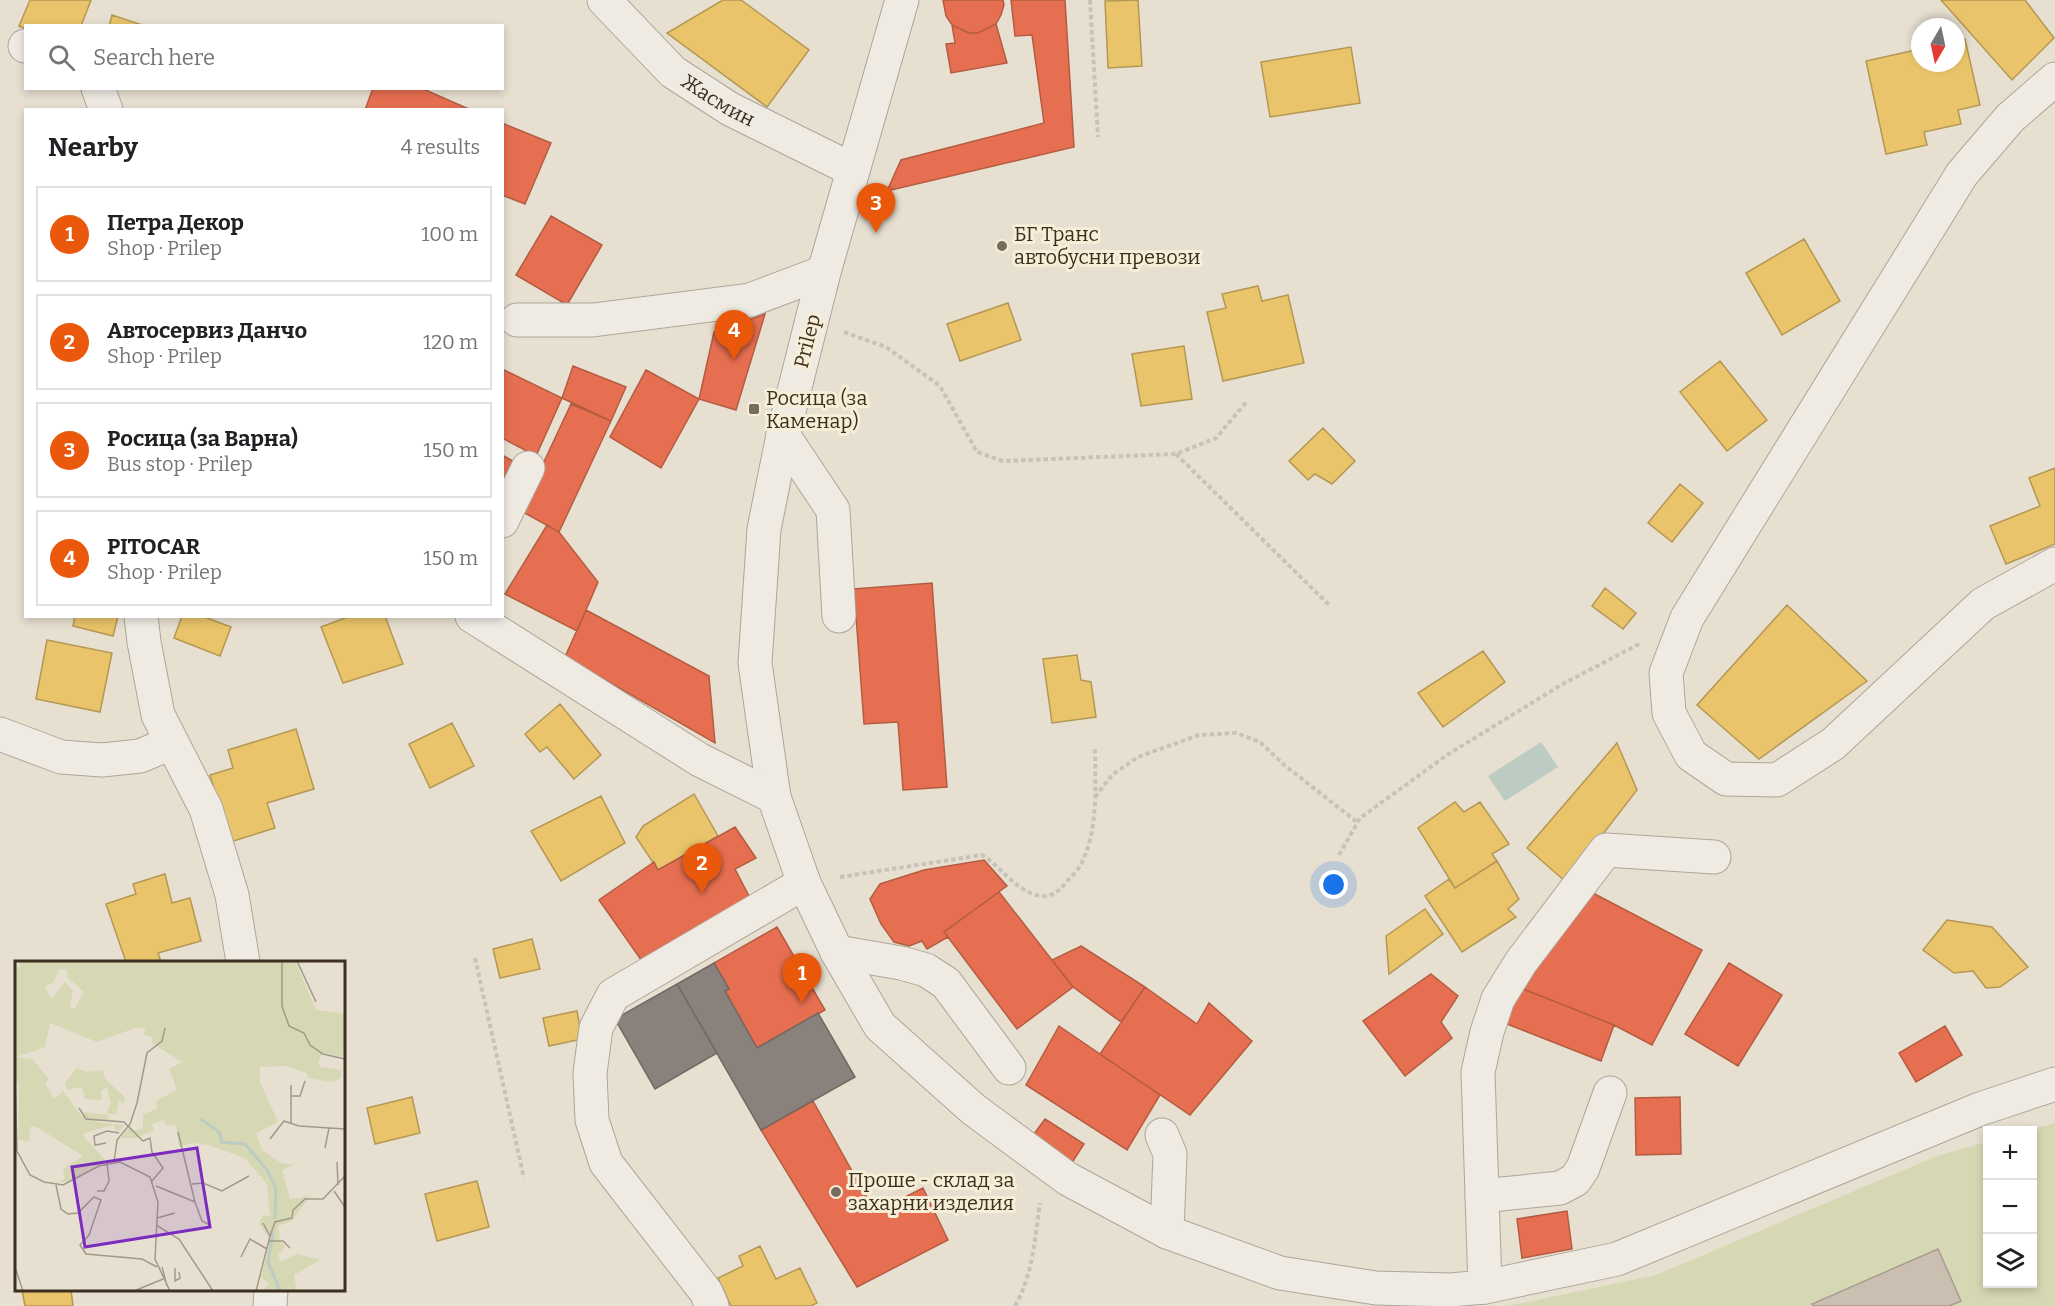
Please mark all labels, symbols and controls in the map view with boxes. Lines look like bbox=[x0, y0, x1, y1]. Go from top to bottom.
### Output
north arrow bbox=[1911, 18, 1965, 72]
search box bbox=[24, 24, 504, 90]
icon: search bbox=[45, 41, 78, 74]
text: Search here bbox=[93, 44, 215, 71]
street label: Жасмин bbox=[677, 69, 759, 131]
text: Nearby bbox=[48, 132, 138, 163]
text: 4 results bbox=[401, 135, 480, 159]
pin: 3 bbox=[856, 184, 896, 233]
text: Петра Декор bbox=[107, 209, 244, 236]
text: 1 bbox=[65, 222, 74, 246]
text: 100 m bbox=[421, 222, 478, 246]
place label: БГ Транс автобусни превози bbox=[1014, 222, 1201, 269]
text: Shop · Prilep bbox=[107, 236, 222, 260]
marker: БГ Транс автобусни превози bbox=[995, 239, 1009, 253]
pin: 4 bbox=[714, 310, 754, 360]
street label: Prilep bbox=[789, 311, 825, 371]
text: Автосервиз Данчо bbox=[107, 317, 307, 344]
text: 2 bbox=[64, 330, 75, 354]
text: 120 m bbox=[423, 330, 478, 354]
text: Shop · Prilep bbox=[107, 344, 222, 368]
place label: Росица (за Каменар) bbox=[766, 386, 867, 433]
marker: Росица (за Каменар) bbox=[747, 402, 761, 416]
text: Росица (за Варна) bbox=[107, 425, 298, 452]
text: 3 bbox=[64, 438, 75, 462]
text: 150 m bbox=[423, 438, 478, 462]
text: Bus stop · Prilep bbox=[107, 452, 253, 476]
text: PITOCAR bbox=[107, 533, 200, 560]
text: 4 bbox=[63, 546, 76, 570]
text: 150 m bbox=[423, 546, 478, 570]
text: Shop · Prilep bbox=[107, 560, 222, 584]
pin: 2 bbox=[682, 844, 722, 893]
your location bbox=[1319, 870, 1348, 899]
pin: 1 bbox=[782, 954, 822, 1003]
inset map bbox=[15, 961, 345, 1291]
map controls bbox=[1983, 1126, 2037, 1288]
button: + bbox=[1983, 1126, 2037, 1180]
place label: Проше - склад за захарни изделия bbox=[848, 1168, 1014, 1215]
button: − bbox=[1983, 1180, 2037, 1234]
marker: Проше - склад за захарни изделия bbox=[829, 1185, 843, 1199]
button: layers bbox=[1983, 1234, 2037, 1288]

